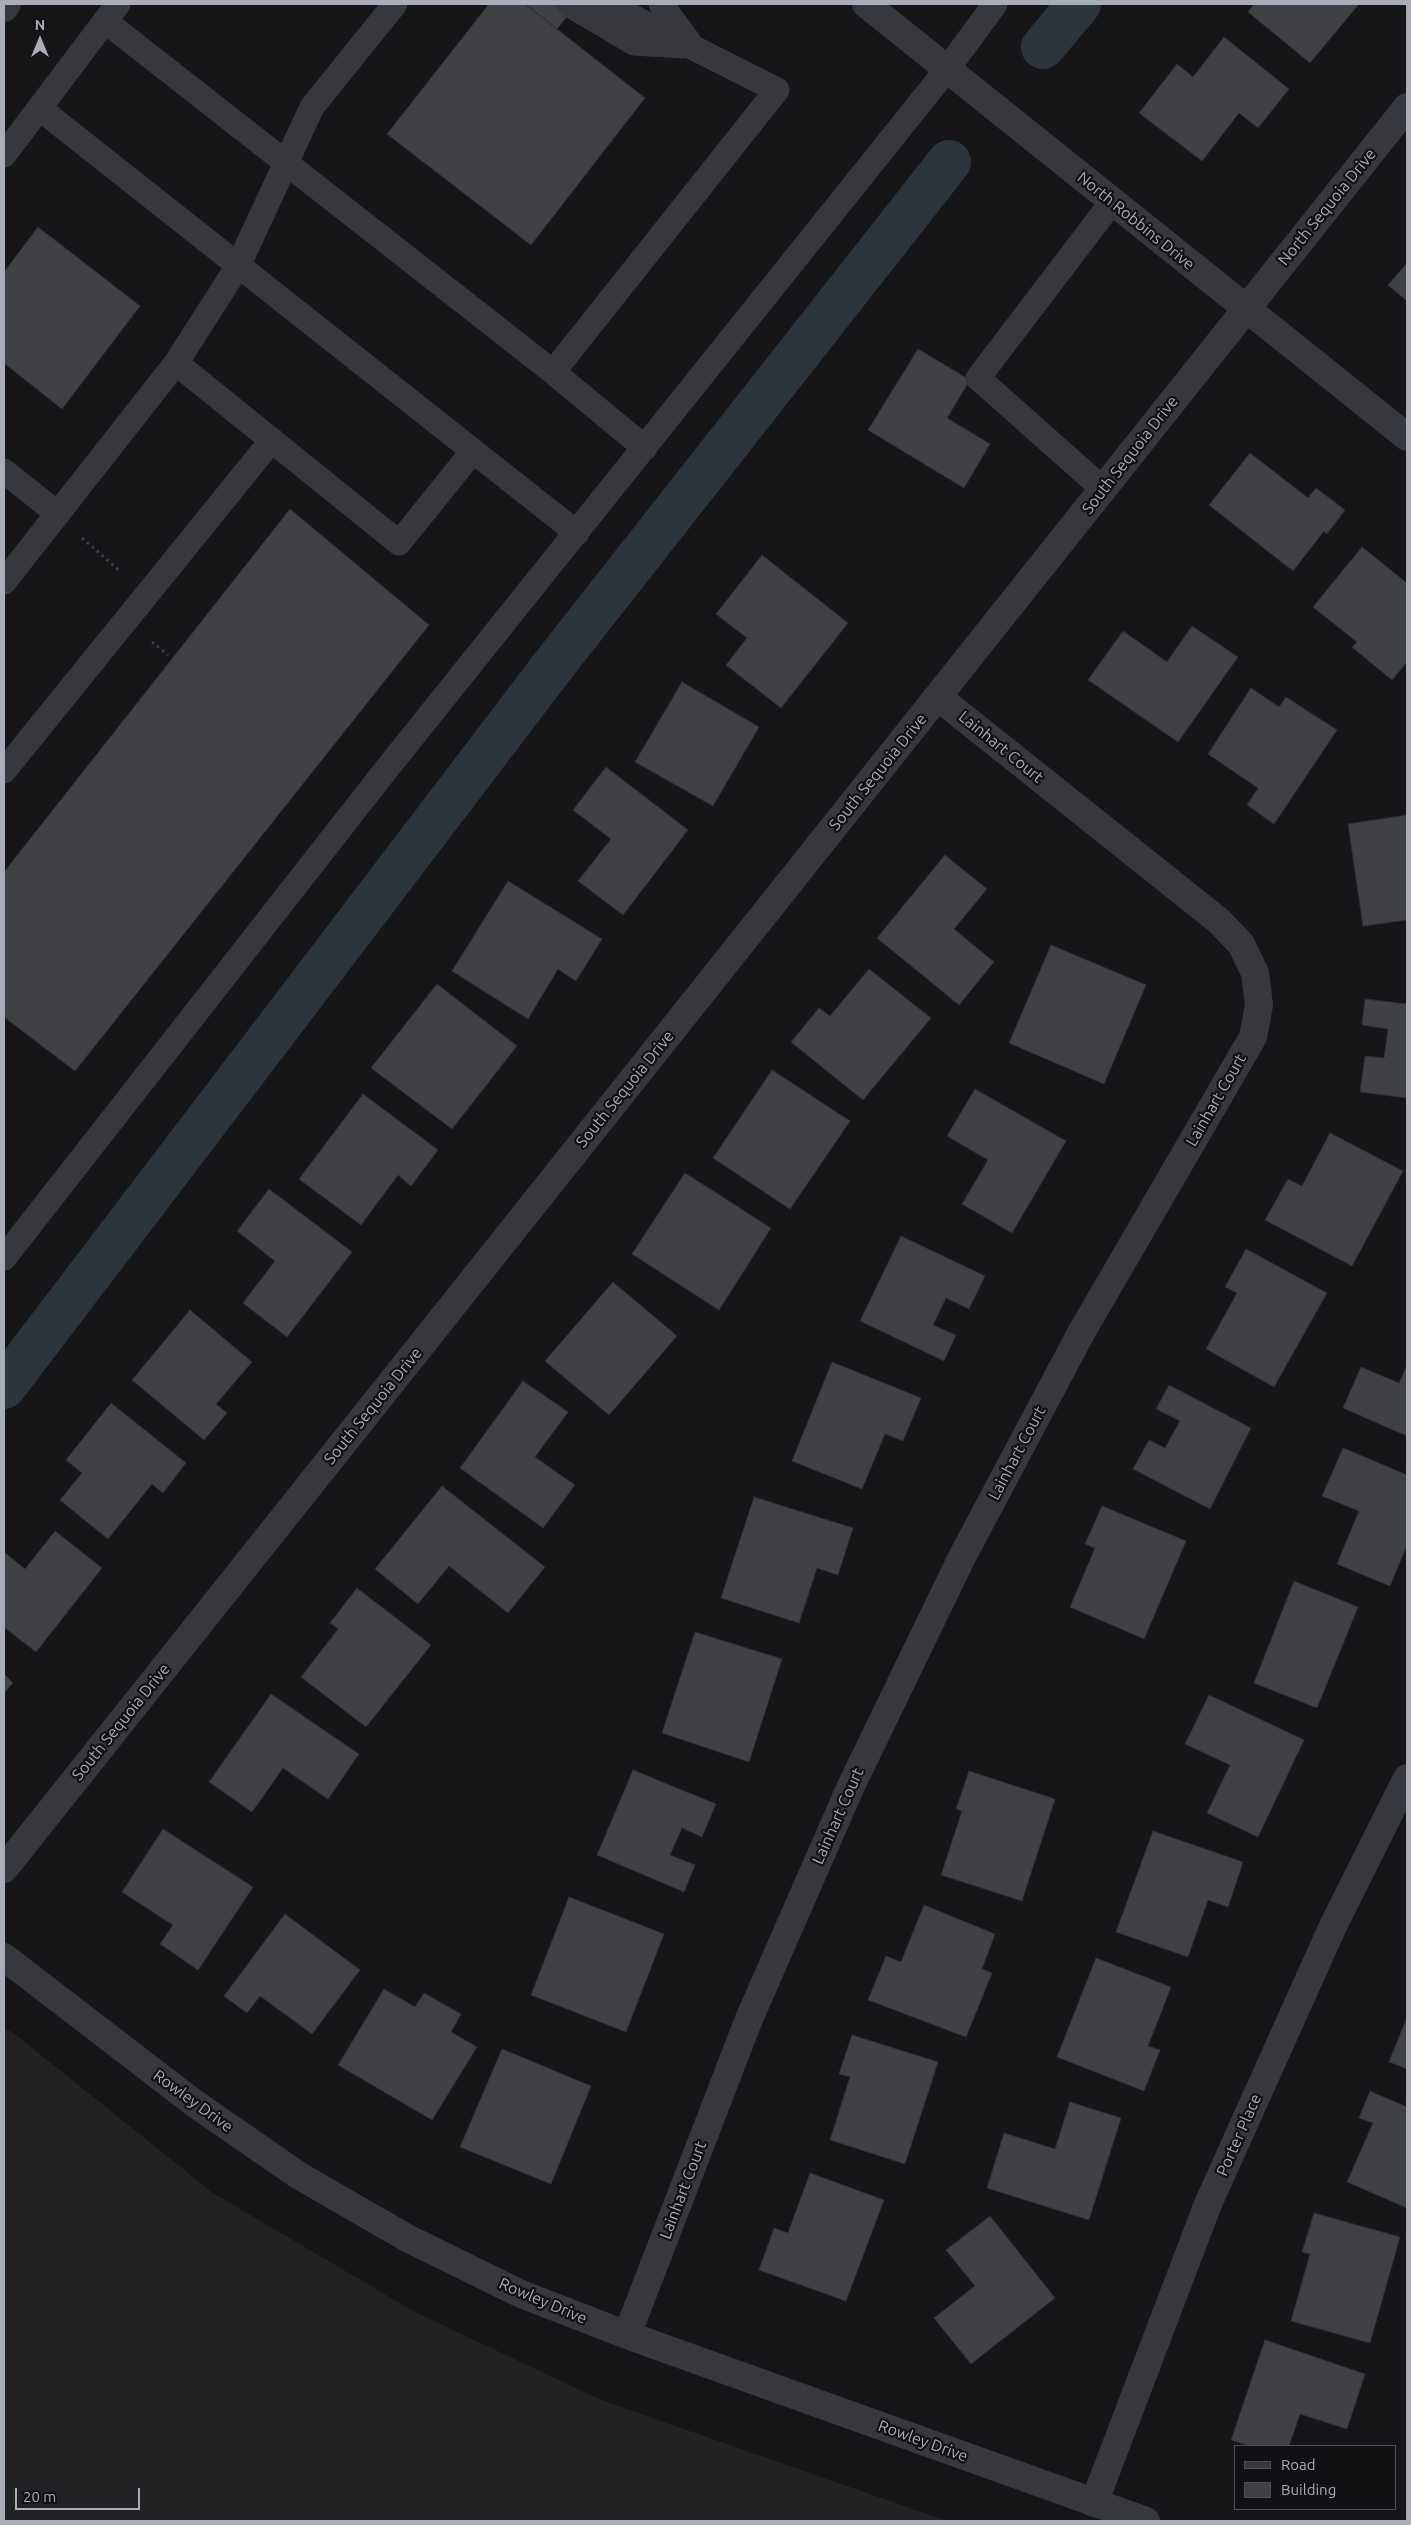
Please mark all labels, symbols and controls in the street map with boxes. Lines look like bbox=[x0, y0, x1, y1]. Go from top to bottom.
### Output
north arrow bbox=[15, 15, 65, 65]
text: N bbox=[35, 17, 45, 33]
street label: North Sequoia Drive bbox=[1274, 145, 1380, 269]
street label: North Robbins Drive bbox=[1073, 168, 1199, 274]
street label: South Sequoia Drive bbox=[1078, 392, 1182, 518]
street label: Lainhart Court bbox=[955, 707, 1047, 787]
street label: South Sequoia Drive bbox=[825, 710, 931, 834]
street label: South Sequoia Drive bbox=[572, 1027, 678, 1151]
street label: Lainhart Court bbox=[1182, 1050, 1250, 1150]
street label: South Sequoia Drive bbox=[320, 1344, 426, 1468]
street label: Lainhart Court bbox=[984, 1403, 1050, 1503]
street label: South Sequoia Drive bbox=[68, 1660, 174, 1784]
street label: Lainhart Court bbox=[808, 1765, 868, 1867]
street label: Rowley Drive bbox=[149, 2066, 237, 2136]
street label: Porter Place bbox=[1212, 2091, 1266, 2179]
street label: Lainhart Court bbox=[656, 2138, 710, 2242]
street label: Rowley Drive bbox=[496, 2274, 590, 2328]
street label: Rowley Drive bbox=[876, 2416, 970, 2466]
legend bbox=[1234, 2445, 1396, 2510]
text: Road bbox=[1281, 2456, 1316, 2473]
scale bar bbox=[18, 2478, 142, 2510]
text: Building bbox=[1281, 2481, 1336, 2498]
text: 20 m bbox=[23, 2488, 56, 2505]

